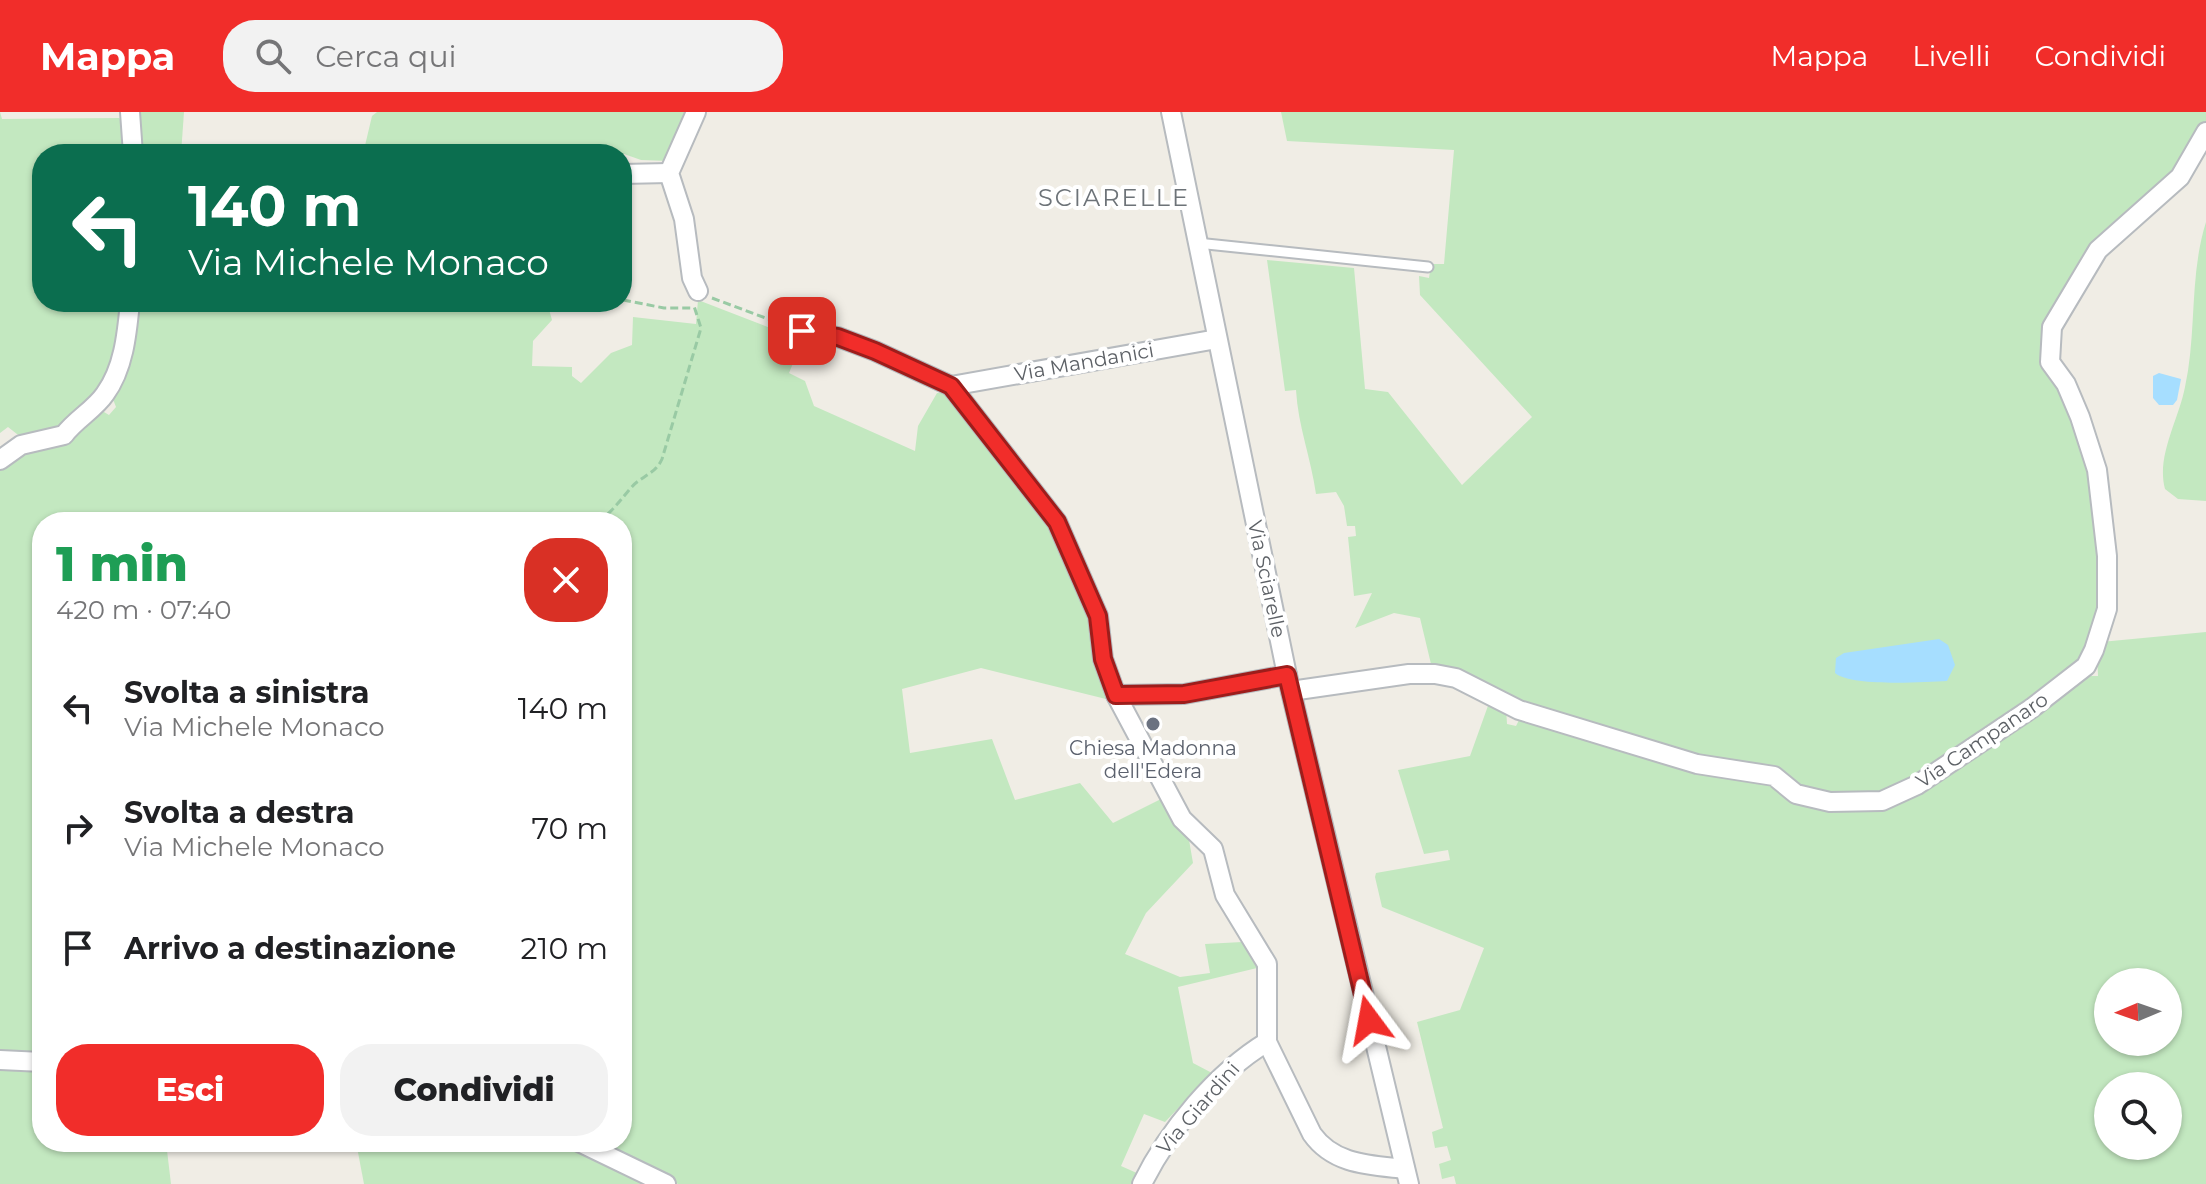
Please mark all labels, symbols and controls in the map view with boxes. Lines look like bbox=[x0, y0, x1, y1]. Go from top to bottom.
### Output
search box bbox=[223, 20, 783, 92]
text: Mappa bbox=[40, 33, 175, 80]
icon: search bbox=[251, 34, 295, 78]
text: Cerca qui bbox=[315, 38, 457, 75]
text: Mappa bbox=[1771, 39, 1868, 73]
text: Livelli bbox=[1912, 39, 1991, 73]
text: Condividi bbox=[2035, 39, 2166, 73]
text: 140 m bbox=[188, 172, 361, 240]
icon: left bbox=[56, 176, 160, 280]
district label: SCIARELLE bbox=[1038, 183, 1190, 212]
text: Via Michele Monaco bbox=[188, 240, 549, 284]
pin bbox=[768, 297, 836, 365]
icon: arrive bbox=[780, 309, 824, 353]
street label: Via Mandanici bbox=[1012, 338, 1156, 386]
street label: Via Sciarelle bbox=[1243, 518, 1291, 640]
text: 1 min bbox=[56, 535, 188, 593]
button: close bbox=[524, 538, 608, 622]
text: 420 m · 07:40 bbox=[56, 594, 231, 626]
text: Svolta a sinistra bbox=[124, 674, 370, 711]
icon: left bbox=[56, 686, 100, 730]
street label: Via Campanaro bbox=[1911, 687, 2053, 793]
text: 140 m bbox=[518, 690, 608, 727]
text: Via Michele Monaco bbox=[124, 711, 385, 743]
marker: Chiesa Madonna dell'Edera bbox=[1144, 715, 1162, 733]
place label: Chiesa Madonna dell'Edera bbox=[1069, 736, 1237, 783]
text: Svolta a destra bbox=[124, 794, 354, 831]
icon: right bbox=[56, 806, 100, 850]
text: 70 m bbox=[531, 810, 608, 847]
text: Via Michele Monaco bbox=[124, 831, 385, 863]
icon: arrive bbox=[56, 926, 100, 970]
text: Arrivo a destinazione bbox=[124, 930, 456, 967]
text: 210 m bbox=[521, 930, 608, 967]
north arrow bbox=[2094, 968, 2182, 1056]
map controls bbox=[2094, 968, 2182, 1160]
position arrow bbox=[1327, 978, 1411, 1062]
button: Esci bbox=[56, 1044, 324, 1136]
button: Condividi bbox=[340, 1044, 608, 1136]
street label: Via Giardini bbox=[1151, 1057, 1245, 1159]
button: search bbox=[2094, 1072, 2182, 1160]

